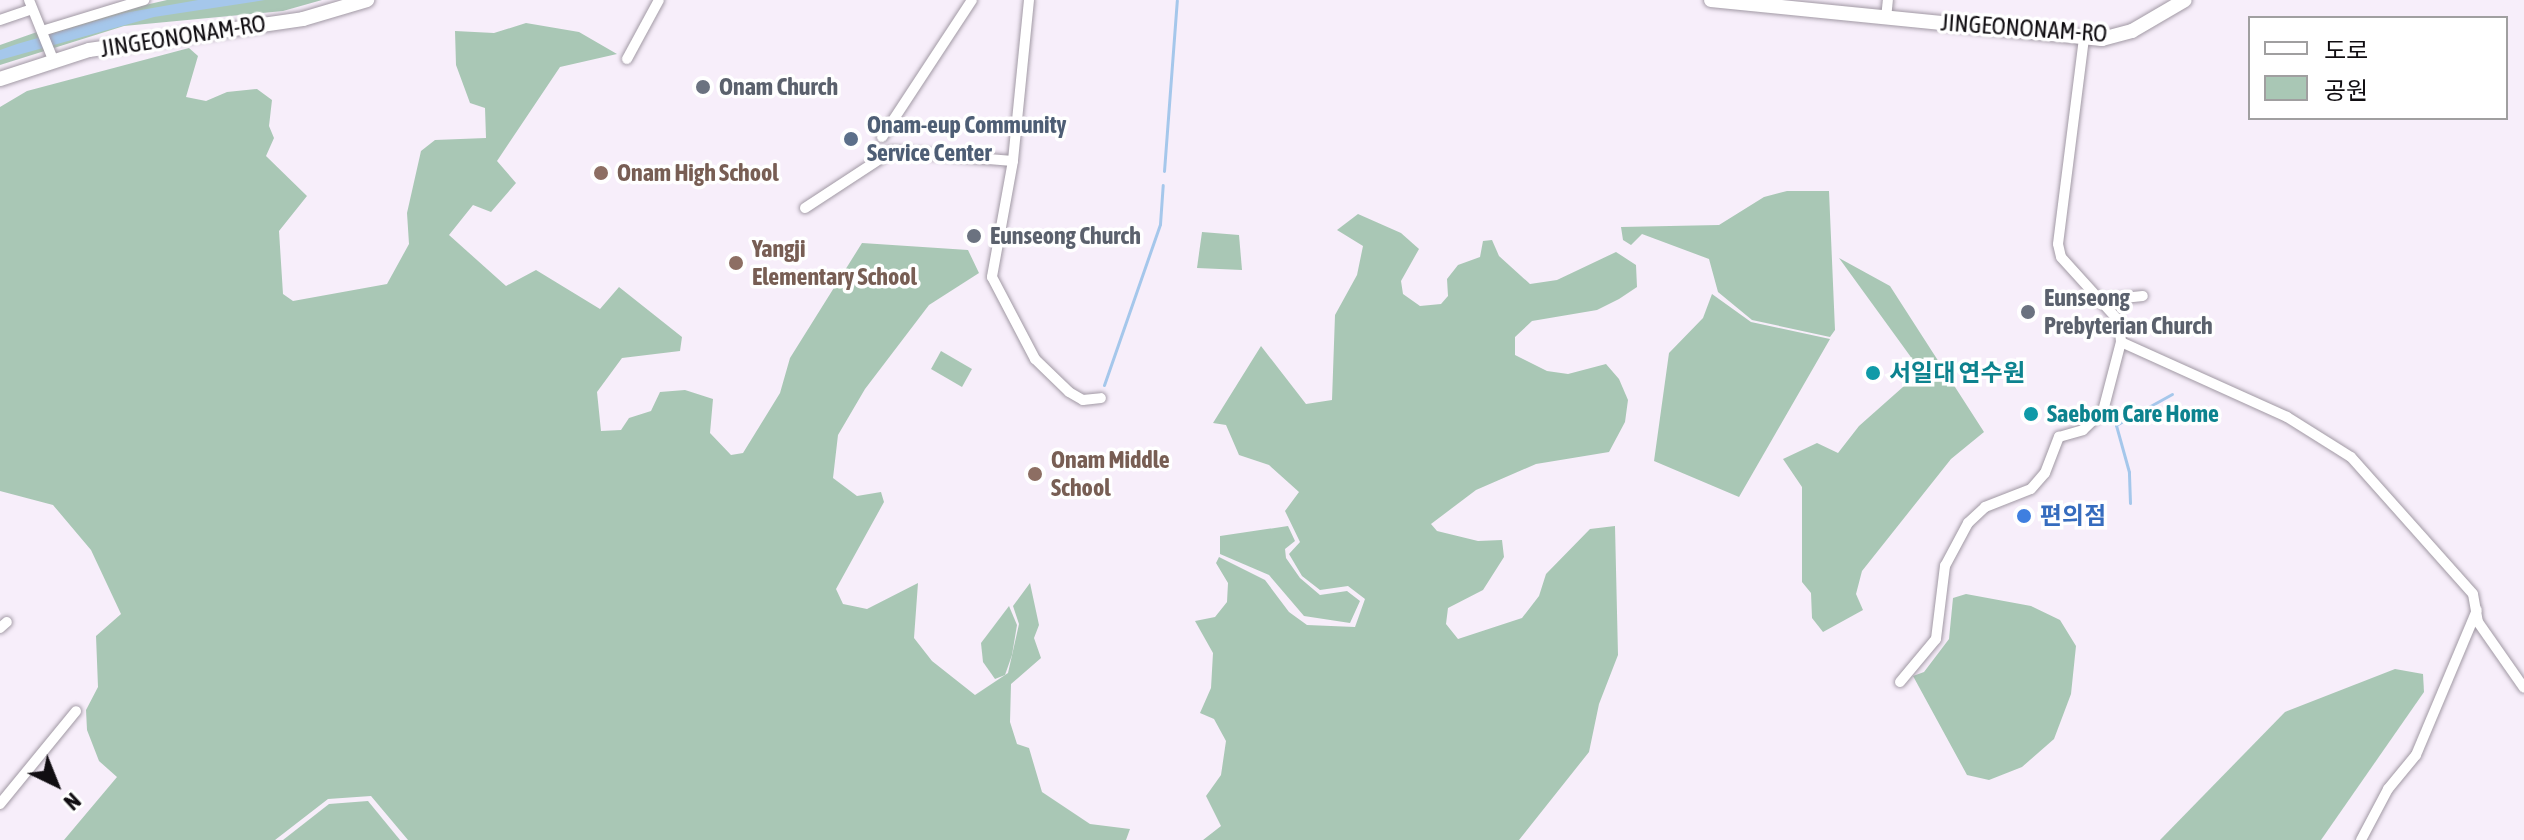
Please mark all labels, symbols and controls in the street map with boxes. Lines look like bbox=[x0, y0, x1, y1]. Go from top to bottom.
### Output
street label: JINGEONONAM-RO bbox=[1940, 8, 2108, 48]
street label: JINGEONONAM-RO bbox=[98, 9, 268, 63]
legend bbox=[2248, 16, 2508, 120]
text: 도로 bbox=[2324, 37, 2368, 64]
place label: Onam Church bbox=[719, 73, 838, 101]
text: 공원 bbox=[2324, 77, 2368, 104]
marker: Onam Church bbox=[694, 78, 712, 96]
place label: Onam-eup Community Service Center bbox=[867, 111, 1066, 167]
marker: Onam-eup Community Service Center bbox=[842, 130, 860, 148]
place label: Onam High School bbox=[617, 159, 779, 187]
marker: Onam High School bbox=[592, 164, 610, 182]
place label: Eunseong Church bbox=[990, 222, 1141, 250]
marker: Eunseong Church bbox=[965, 227, 983, 245]
place label: Yangji Elementary School bbox=[752, 235, 917, 291]
marker: Yangji Elementary School bbox=[727, 254, 745, 272]
place label: Eunseong Prebyterian Church bbox=[2044, 284, 2213, 340]
marker: Eunseong Prebyterian Church bbox=[2019, 303, 2037, 321]
place label: 서일대 연수원 bbox=[1889, 359, 2025, 387]
marker: 서일대 연수원 bbox=[1864, 364, 1882, 382]
place label: Saebom Care Home bbox=[2047, 400, 2219, 428]
marker: Saebom Care Home bbox=[2022, 405, 2040, 423]
place label: Onam Middle School bbox=[1051, 446, 1170, 502]
marker: Onam Middle School bbox=[1026, 465, 1044, 483]
place label: 편의점 bbox=[2040, 502, 2106, 530]
marker: 편의점 bbox=[2015, 507, 2033, 525]
north arrow bbox=[16, 744, 96, 824]
text: N bbox=[59, 788, 86, 815]

